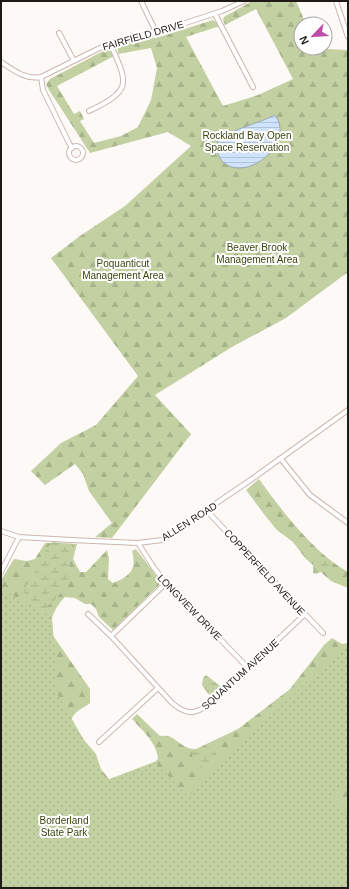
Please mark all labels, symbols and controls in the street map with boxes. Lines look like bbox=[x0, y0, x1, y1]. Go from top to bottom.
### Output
north arrow bbox=[293, 16, 333, 56]
street label: FAIRFIELD DRIVE bbox=[101, 19, 185, 52]
text: N bbox=[297, 34, 311, 46]
park label: Rockland Bay Open Space Reservation bbox=[203, 130, 291, 153]
park label: Beaver Brook Management Area bbox=[216, 242, 298, 265]
park label: Poquanticut Management Area bbox=[82, 258, 164, 281]
street label: ALLEN ROAD bbox=[159, 500, 219, 543]
street label: COPPERFIELD AVENUE bbox=[222, 527, 307, 618]
street label: LONGVIEW DRIVE bbox=[155, 572, 224, 643]
street label: SQUANTUM AVENUE bbox=[200, 637, 281, 712]
park label: Borderland State Park bbox=[40, 815, 88, 838]

